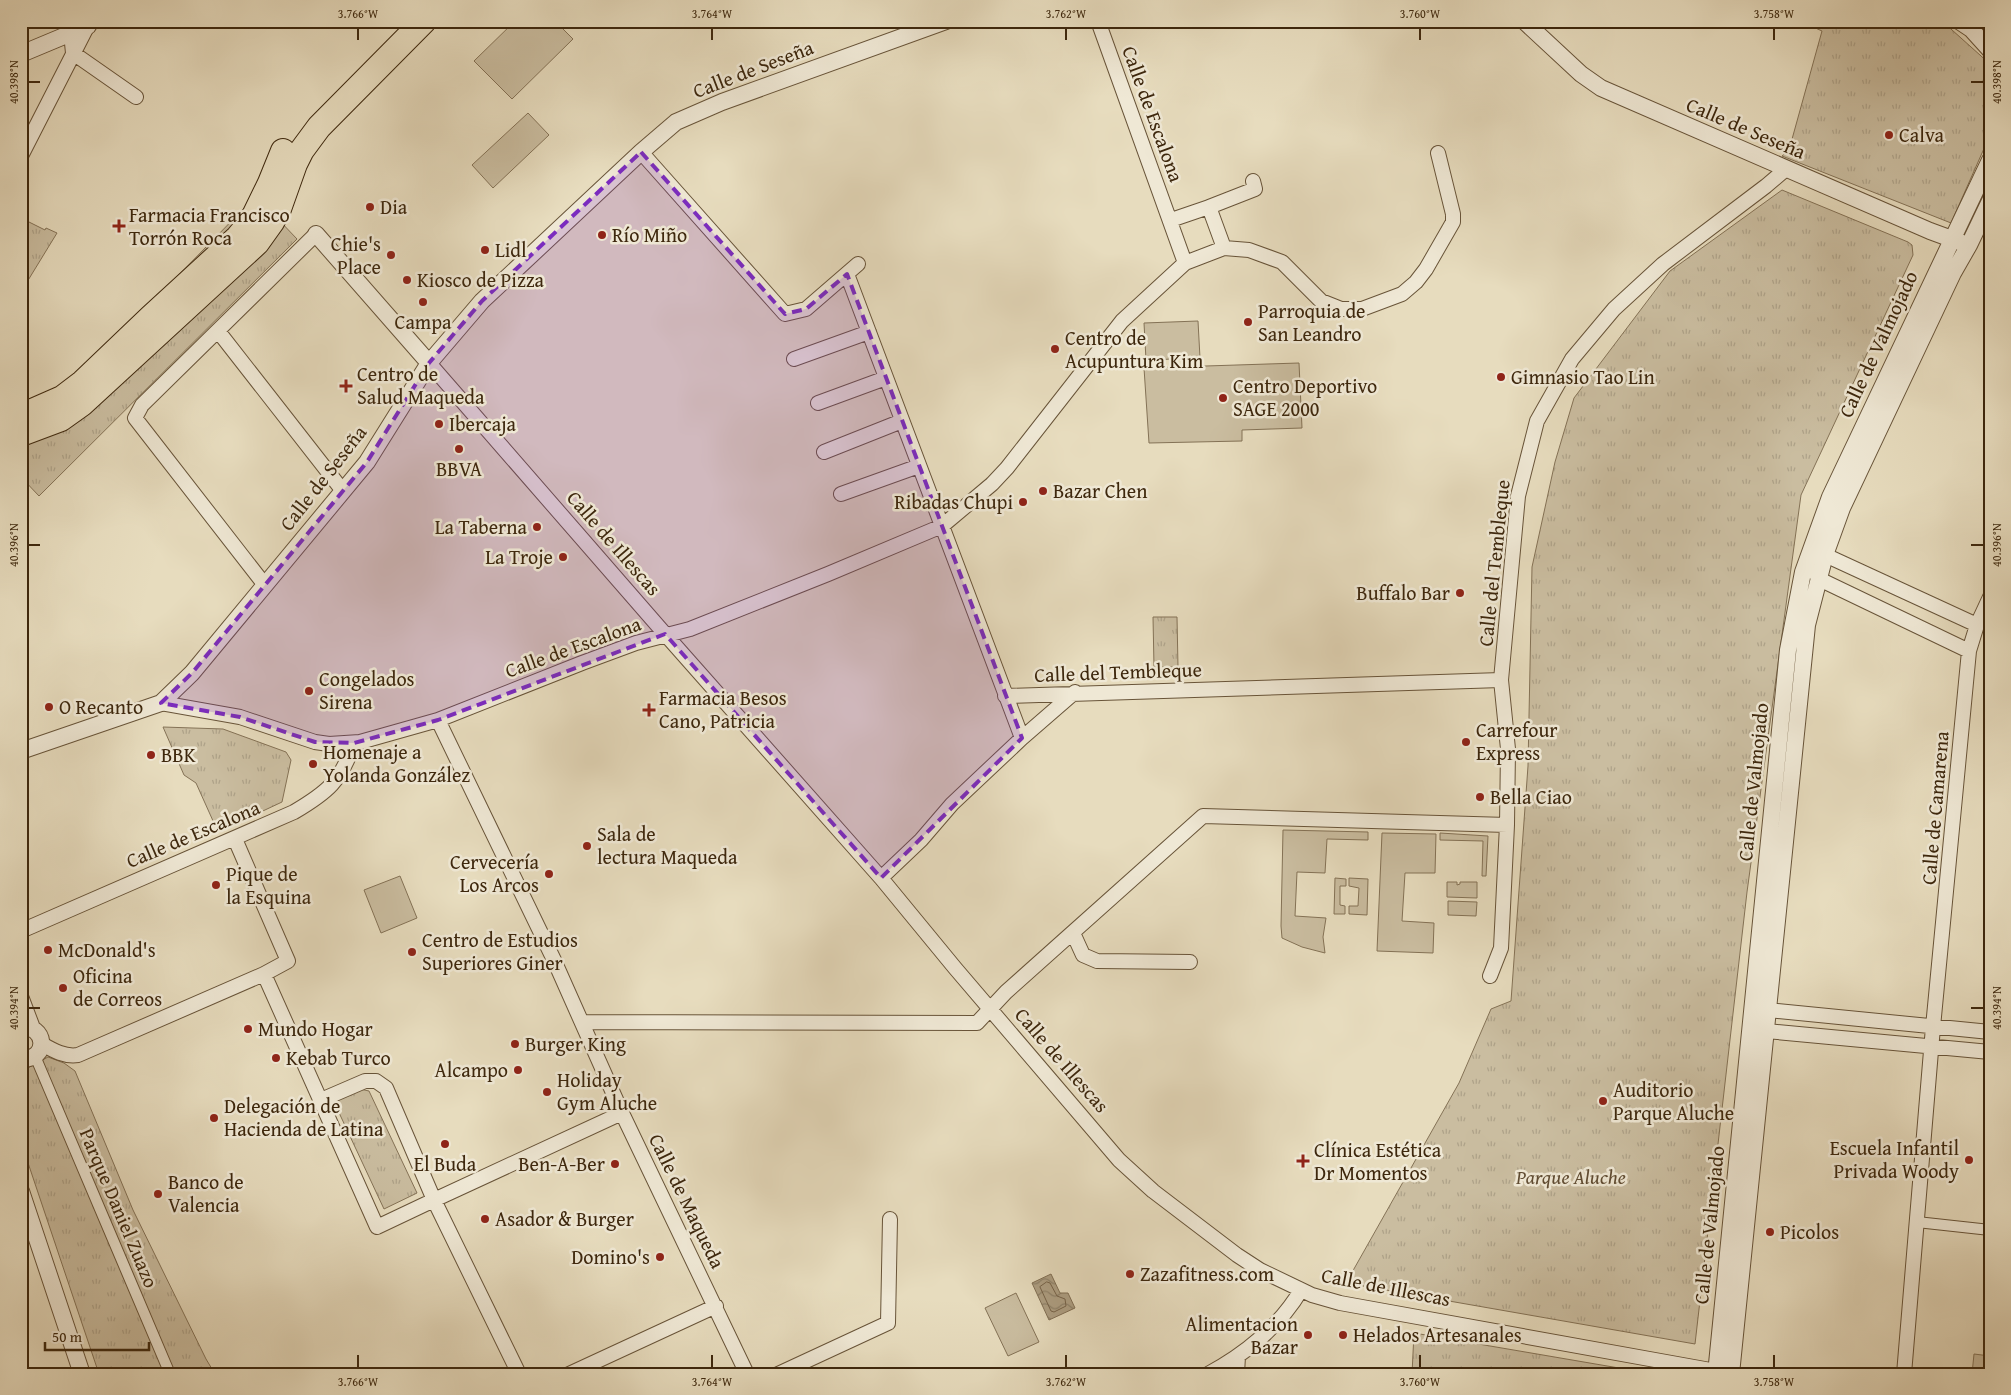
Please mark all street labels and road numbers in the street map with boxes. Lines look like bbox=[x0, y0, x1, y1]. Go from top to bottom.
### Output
street label: Calle de Seseña bbox=[688, 32, 818, 105]
street label: Calle de Escalona bbox=[1115, 42, 1192, 186]
street label: Calle de Seseña bbox=[1682, 89, 1811, 166]
street label: Calle de Valmojado bbox=[1831, 266, 1924, 422]
street label: Calle de Seseña bbox=[272, 418, 373, 537]
street label: Calle del Tembleque bbox=[1470, 478, 1517, 648]
street label: Calle de Illescas bbox=[561, 484, 668, 602]
street label: Calle de Escalona bbox=[501, 608, 645, 685]
street label: Calle del Tembleque bbox=[1034, 654, 1202, 689]
street label: Calle de Valmojado bbox=[1730, 701, 1775, 863]
street label: Calle de Camarena bbox=[1913, 729, 1956, 886]
street label: Calle de Escalona bbox=[121, 792, 265, 875]
street label: Calle de Illescas bbox=[1009, 1001, 1116, 1119]
street label: Parque Daniel Zuazo bbox=[73, 1123, 166, 1292]
street label: Calle de Maqueda bbox=[642, 1129, 733, 1273]
street label: Calle de Valmojado bbox=[1686, 1144, 1731, 1306]
street label: Calle de Illescas bbox=[1319, 1260, 1453, 1313]

